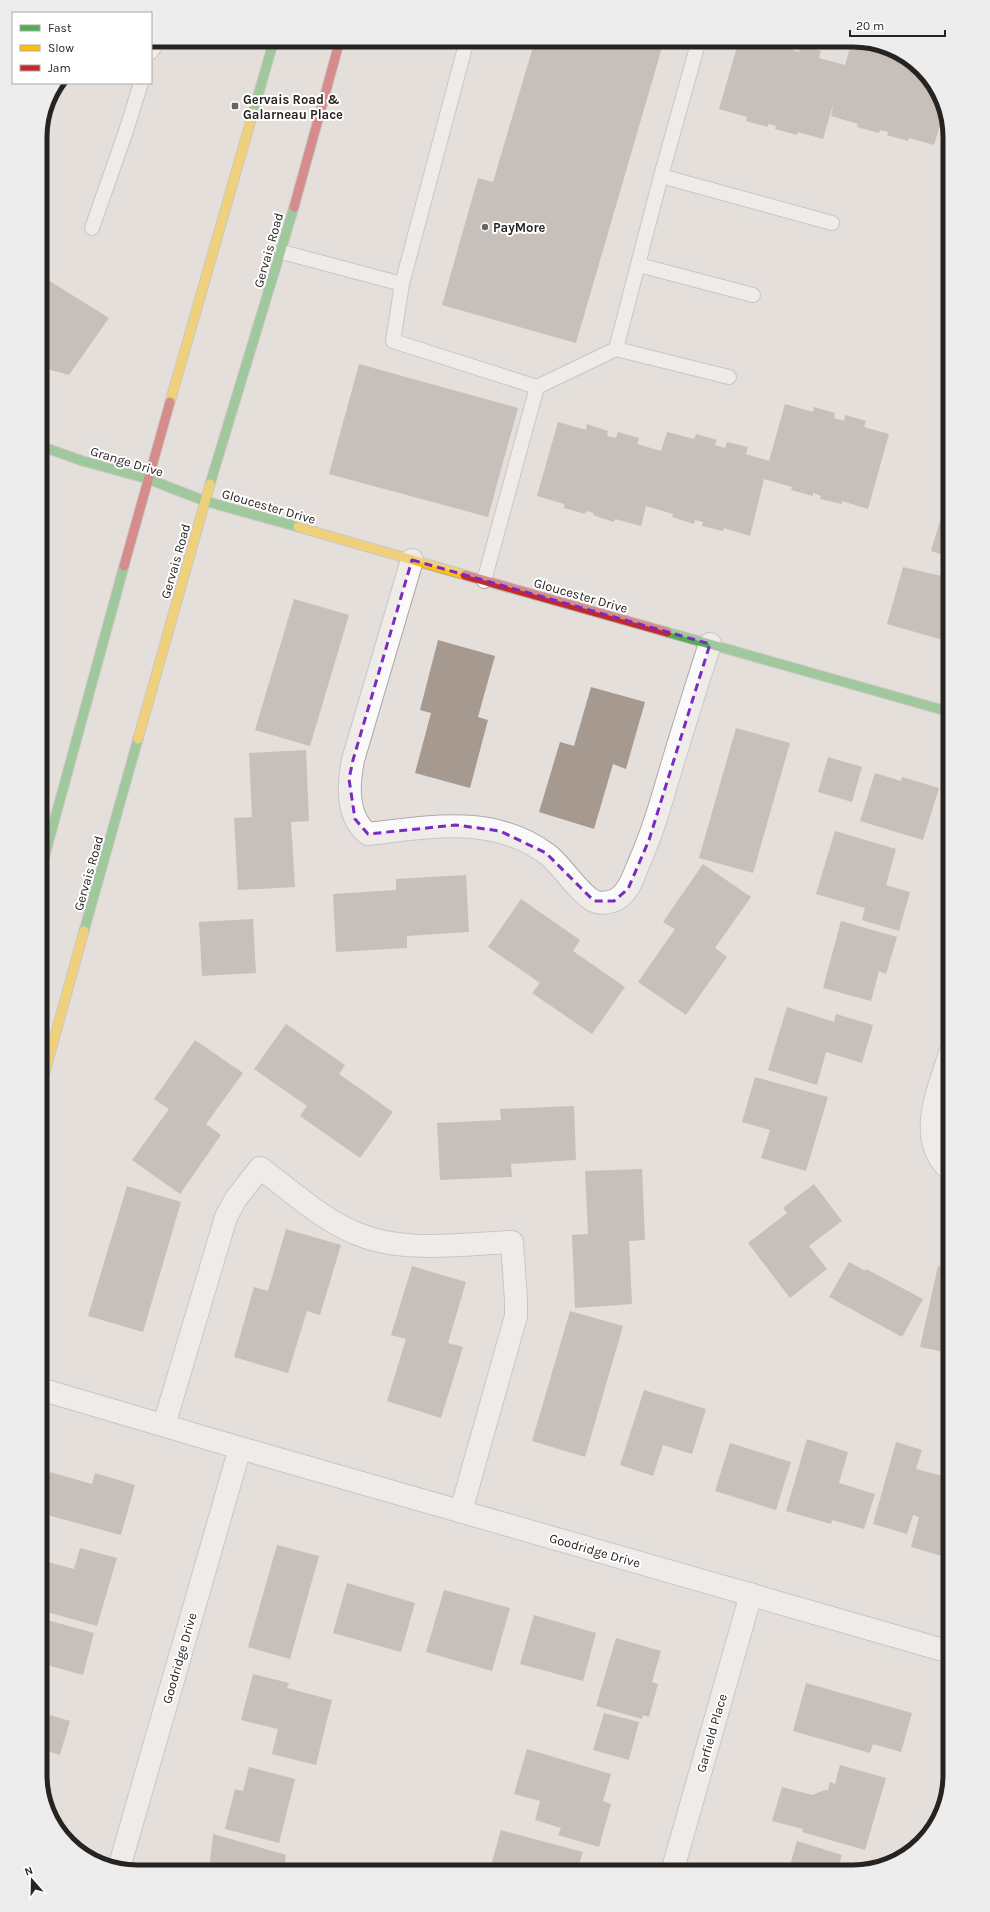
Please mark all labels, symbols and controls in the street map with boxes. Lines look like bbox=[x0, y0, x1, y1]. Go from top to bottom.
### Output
legend bbox=[12, 12, 152, 84]
scale bar bbox=[850, 12, 945, 38]
text: 20 m bbox=[856, 19, 884, 33]
text: Fast bbox=[48, 21, 72, 35]
text: Slow bbox=[48, 41, 74, 55]
text: Jam bbox=[48, 61, 71, 75]
place label: Gervais Road & Galarneau Place bbox=[243, 92, 343, 122]
marker: Gervais Road & Galarneau Place bbox=[230, 101, 240, 111]
street label: Gervais Road bbox=[251, 211, 286, 289]
place label: PayMore bbox=[493, 220, 546, 235]
marker: PayMore bbox=[480, 222, 490, 232]
street label: Grange Drive bbox=[89, 443, 165, 480]
street label: Gloucester Drive bbox=[220, 486, 318, 527]
street label: Gervais Road bbox=[158, 522, 193, 600]
street label: Gloucester Drive bbox=[532, 575, 630, 616]
street label: Gervais Road bbox=[71, 834, 106, 912]
street label: Goodridge Drive bbox=[548, 1530, 642, 1571]
street label: Goodridge Drive bbox=[159, 1611, 200, 1705]
street label: Garfield Place bbox=[693, 1692, 730, 1774]
north arrow bbox=[12, 1860, 52, 1900]
text: N bbox=[23, 1864, 35, 1879]

